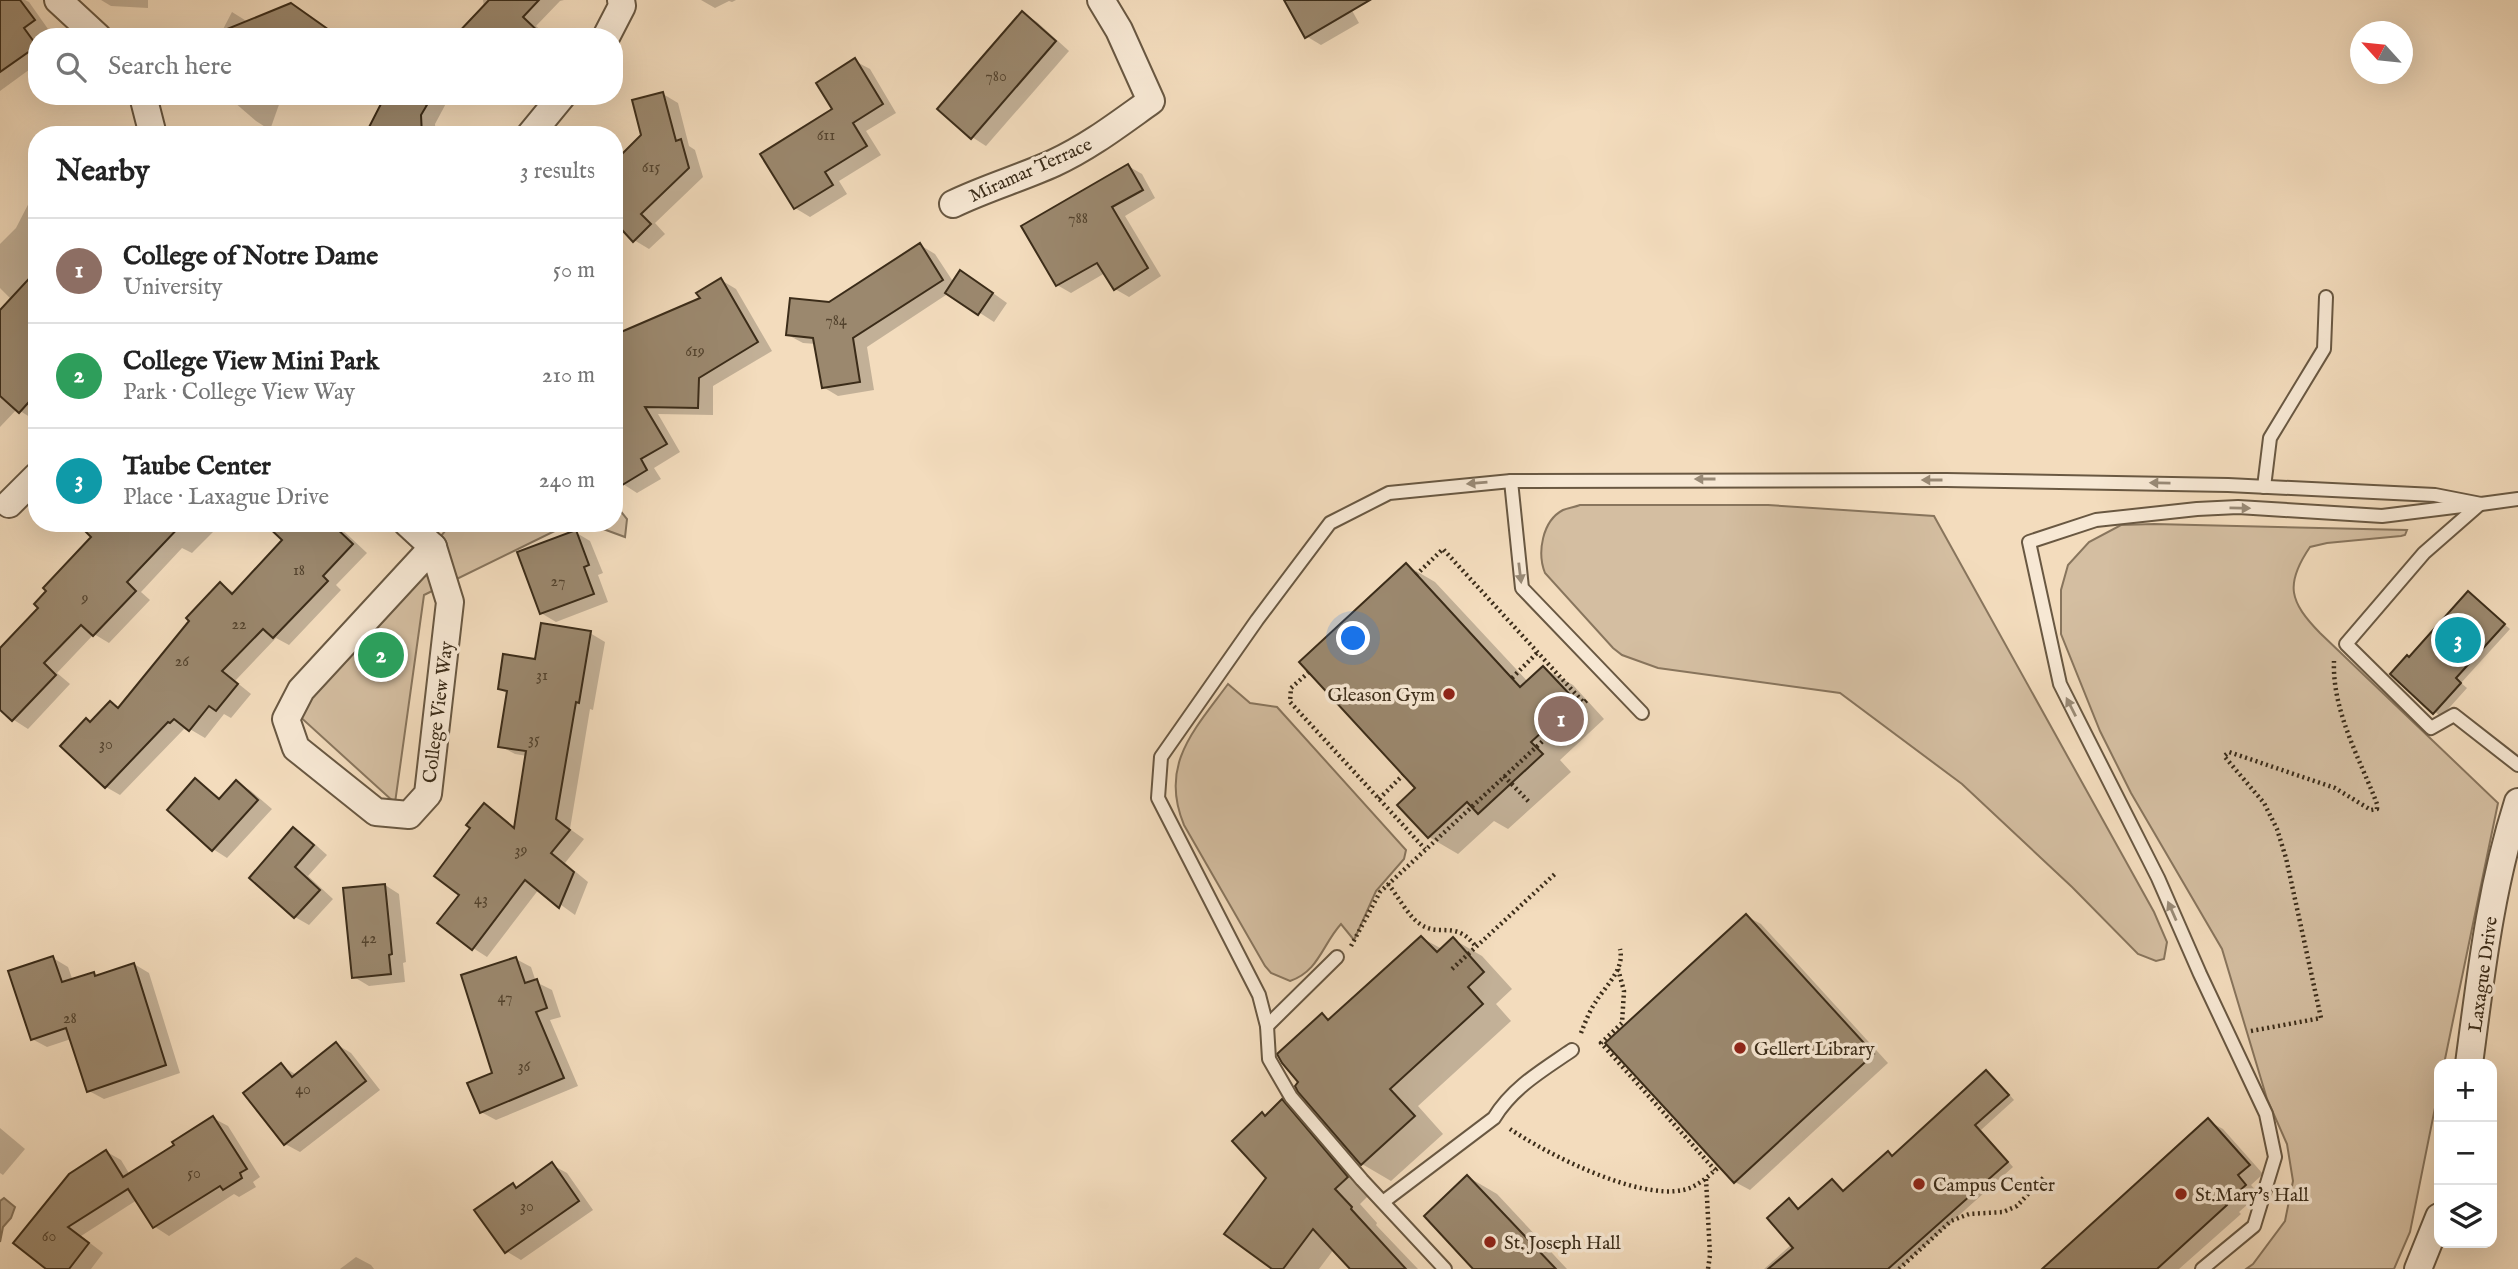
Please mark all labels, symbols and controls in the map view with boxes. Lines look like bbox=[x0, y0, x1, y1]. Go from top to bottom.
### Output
north arrow bbox=[2350, 21, 2413, 84]
search box bbox=[28, 28, 623, 105]
icon: search bbox=[52, 48, 90, 86]
text: Search here bbox=[108, 50, 232, 83]
house number: 780 bbox=[985, 67, 1007, 87]
house number: 611 bbox=[817, 126, 835, 146]
street label: Miramar Terrace bbox=[966, 133, 1096, 209]
text: Nearby bbox=[56, 153, 149, 191]
text: 3 results bbox=[520, 157, 595, 186]
house number: 615 bbox=[642, 158, 660, 178]
house number: 788 bbox=[1068, 209, 1088, 229]
text: College of Notre Dame bbox=[123, 240, 378, 273]
text: 1 bbox=[75, 256, 83, 285]
text: 50 m bbox=[553, 256, 595, 285]
text: University bbox=[123, 273, 223, 302]
house number: 784 bbox=[825, 311, 847, 331]
house number: 619 bbox=[685, 342, 705, 362]
text: College View Mini Park bbox=[123, 345, 379, 378]
text: 2 bbox=[74, 361, 84, 390]
text: 210 m bbox=[542, 361, 595, 390]
text: Park · College View Way bbox=[123, 378, 355, 407]
text: Taube Center bbox=[123, 450, 271, 483]
text: 3 bbox=[75, 466, 83, 495]
text: 240 m bbox=[539, 466, 595, 495]
one-way arrow bbox=[1693, 473, 1715, 485]
one-way arrow bbox=[1921, 474, 1943, 485]
one-way arrow bbox=[1466, 478, 1488, 489]
one-way arrow bbox=[2148, 478, 2170, 489]
text: Place · Laxague Drive bbox=[123, 483, 329, 512]
one-way arrow bbox=[2230, 502, 2252, 514]
house number: 18 bbox=[293, 561, 305, 581]
one-way arrow bbox=[1514, 562, 1525, 584]
house number: 27 bbox=[551, 572, 565, 592]
house number: 9 bbox=[81, 589, 89, 609]
pin: 3 bbox=[2435, 614, 2481, 666]
house number: 22 bbox=[231, 615, 247, 635]
your location bbox=[1336, 621, 1370, 655]
pin: 2 bbox=[358, 629, 404, 681]
street label: College View Way bbox=[418, 639, 460, 785]
house number: 26 bbox=[175, 652, 189, 672]
house number: 31 bbox=[536, 666, 548, 686]
place label: Gleason Gym bbox=[1328, 684, 1435, 708]
marker: Gleason Gym bbox=[1441, 686, 1457, 702]
pin: 1 bbox=[1538, 693, 1584, 745]
one-way arrow bbox=[2066, 697, 2077, 717]
house number: 35 bbox=[528, 730, 540, 750]
house number: 30 bbox=[99, 735, 113, 755]
house number: 39 bbox=[515, 841, 527, 861]
house number: 43 bbox=[474, 890, 488, 910]
one-way arrow bbox=[2166, 901, 2178, 921]
street label: Laxague Drive bbox=[2464, 915, 2504, 1034]
house number: 42 bbox=[361, 929, 377, 949]
house number: 47 bbox=[498, 988, 512, 1008]
house number: 28 bbox=[63, 1009, 77, 1029]
place label: Gellert Library bbox=[1754, 1038, 1875, 1062]
marker: Gellert Library bbox=[1732, 1040, 1748, 1056]
house number: 36 bbox=[518, 1057, 531, 1077]
map controls bbox=[2434, 1059, 2497, 1248]
button: + bbox=[2434, 1059, 2497, 1122]
house number: 40 bbox=[295, 1080, 311, 1100]
button: − bbox=[2434, 1122, 2497, 1185]
house number: 50 bbox=[187, 1164, 201, 1184]
place label: Campus Center bbox=[1933, 1174, 2055, 1198]
marker: Campus Center bbox=[1911, 1176, 1927, 1192]
place label: St.Mary's Hall bbox=[2195, 1184, 2309, 1208]
button: layers bbox=[2434, 1185, 2497, 1248]
marker: St.Mary's Hall bbox=[2173, 1186, 2189, 1202]
house number: 30 bbox=[520, 1197, 534, 1217]
house number: 60 bbox=[42, 1227, 56, 1247]
place label: St. Joseph Hall bbox=[1504, 1232, 1622, 1256]
marker: St. Joseph Hall bbox=[1482, 1234, 1498, 1250]

